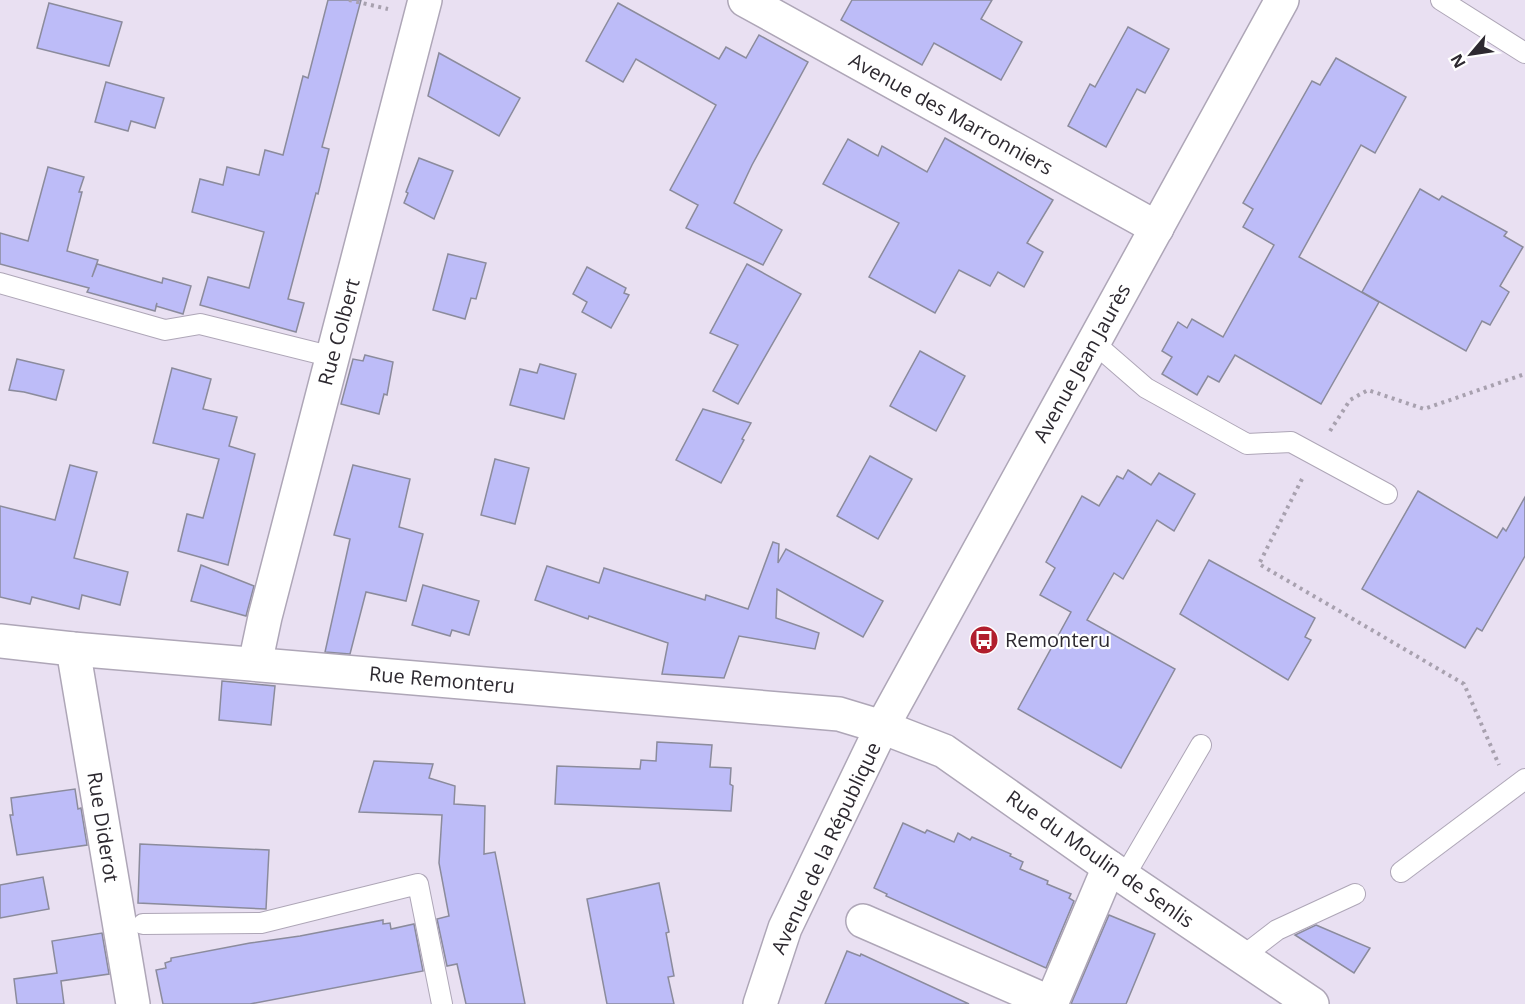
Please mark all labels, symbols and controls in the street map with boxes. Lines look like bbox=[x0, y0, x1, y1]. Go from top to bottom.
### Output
north arrow bbox=[1441, 24, 1501, 84]
street label: Avenue des Marronniers bbox=[845, 46, 1058, 181]
text: N bbox=[1445, 50, 1471, 72]
street label: Rue Colbert bbox=[311, 275, 366, 388]
street label: Avenue Jean Jaurès bbox=[1027, 279, 1136, 447]
bus stop icon: Remonteru bbox=[968, 624, 1000, 656]
place label: Remonteru bbox=[1005, 626, 1110, 653]
street label: Rue Remonteru bbox=[368, 660, 516, 699]
street label: Avenue de la République bbox=[764, 737, 887, 958]
street label: Rue Diderot bbox=[81, 770, 126, 884]
street label: Rue du Moulin de Senlis bbox=[1001, 783, 1200, 934]

